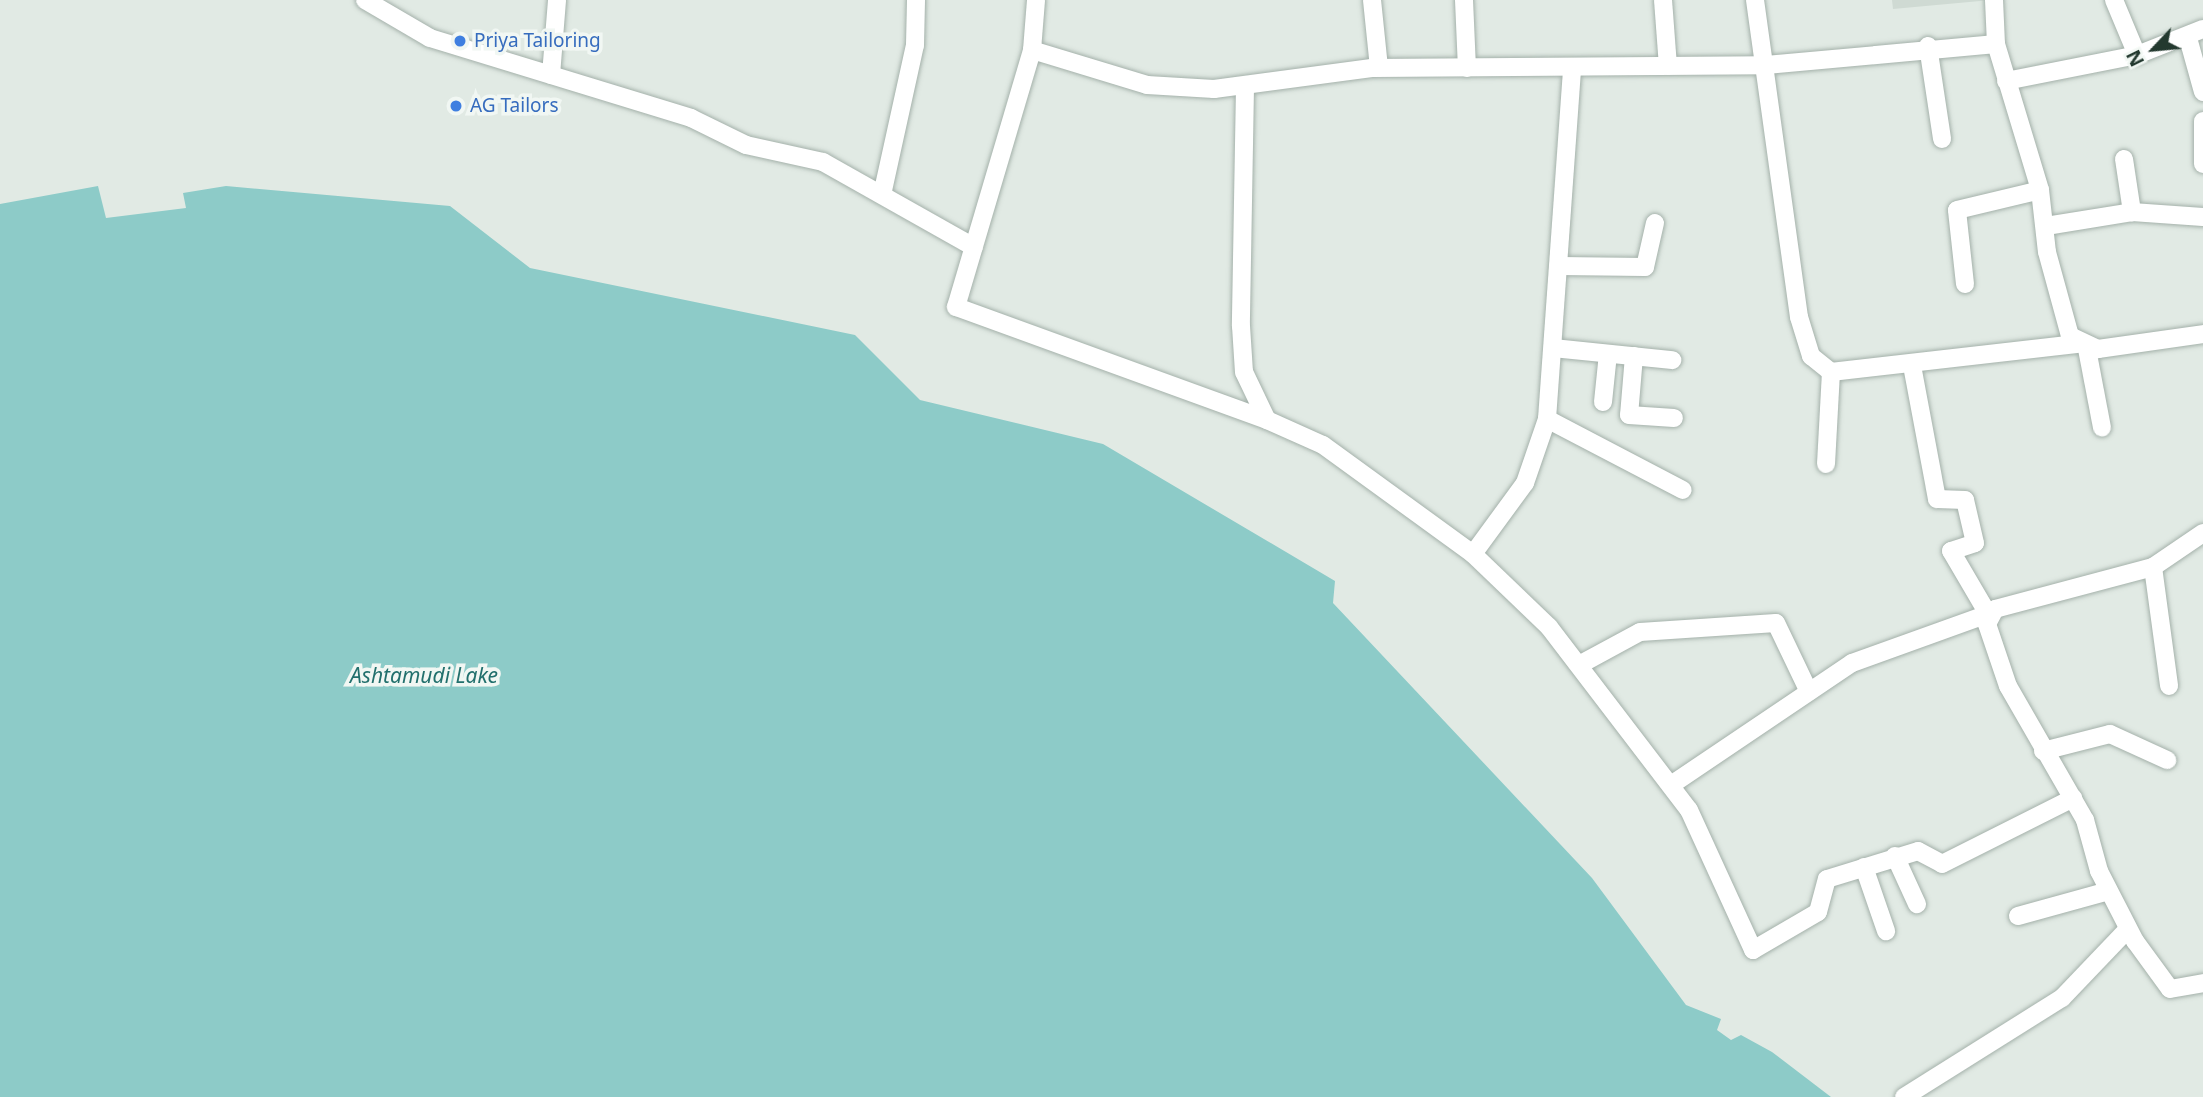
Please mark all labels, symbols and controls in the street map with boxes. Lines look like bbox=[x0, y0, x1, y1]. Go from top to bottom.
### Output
north arrow bbox=[2119, 14, 2189, 84]
place label: Priya Tailoring bbox=[474, 30, 601, 52]
marker: Priya Tailoring bbox=[452, 33, 468, 49]
text: N bbox=[2120, 46, 2150, 71]
place label: AG Tailors bbox=[470, 95, 558, 117]
marker: AG Tailors bbox=[448, 98, 464, 114]
water label: Ashtamudi Lake bbox=[350, 662, 498, 688]

